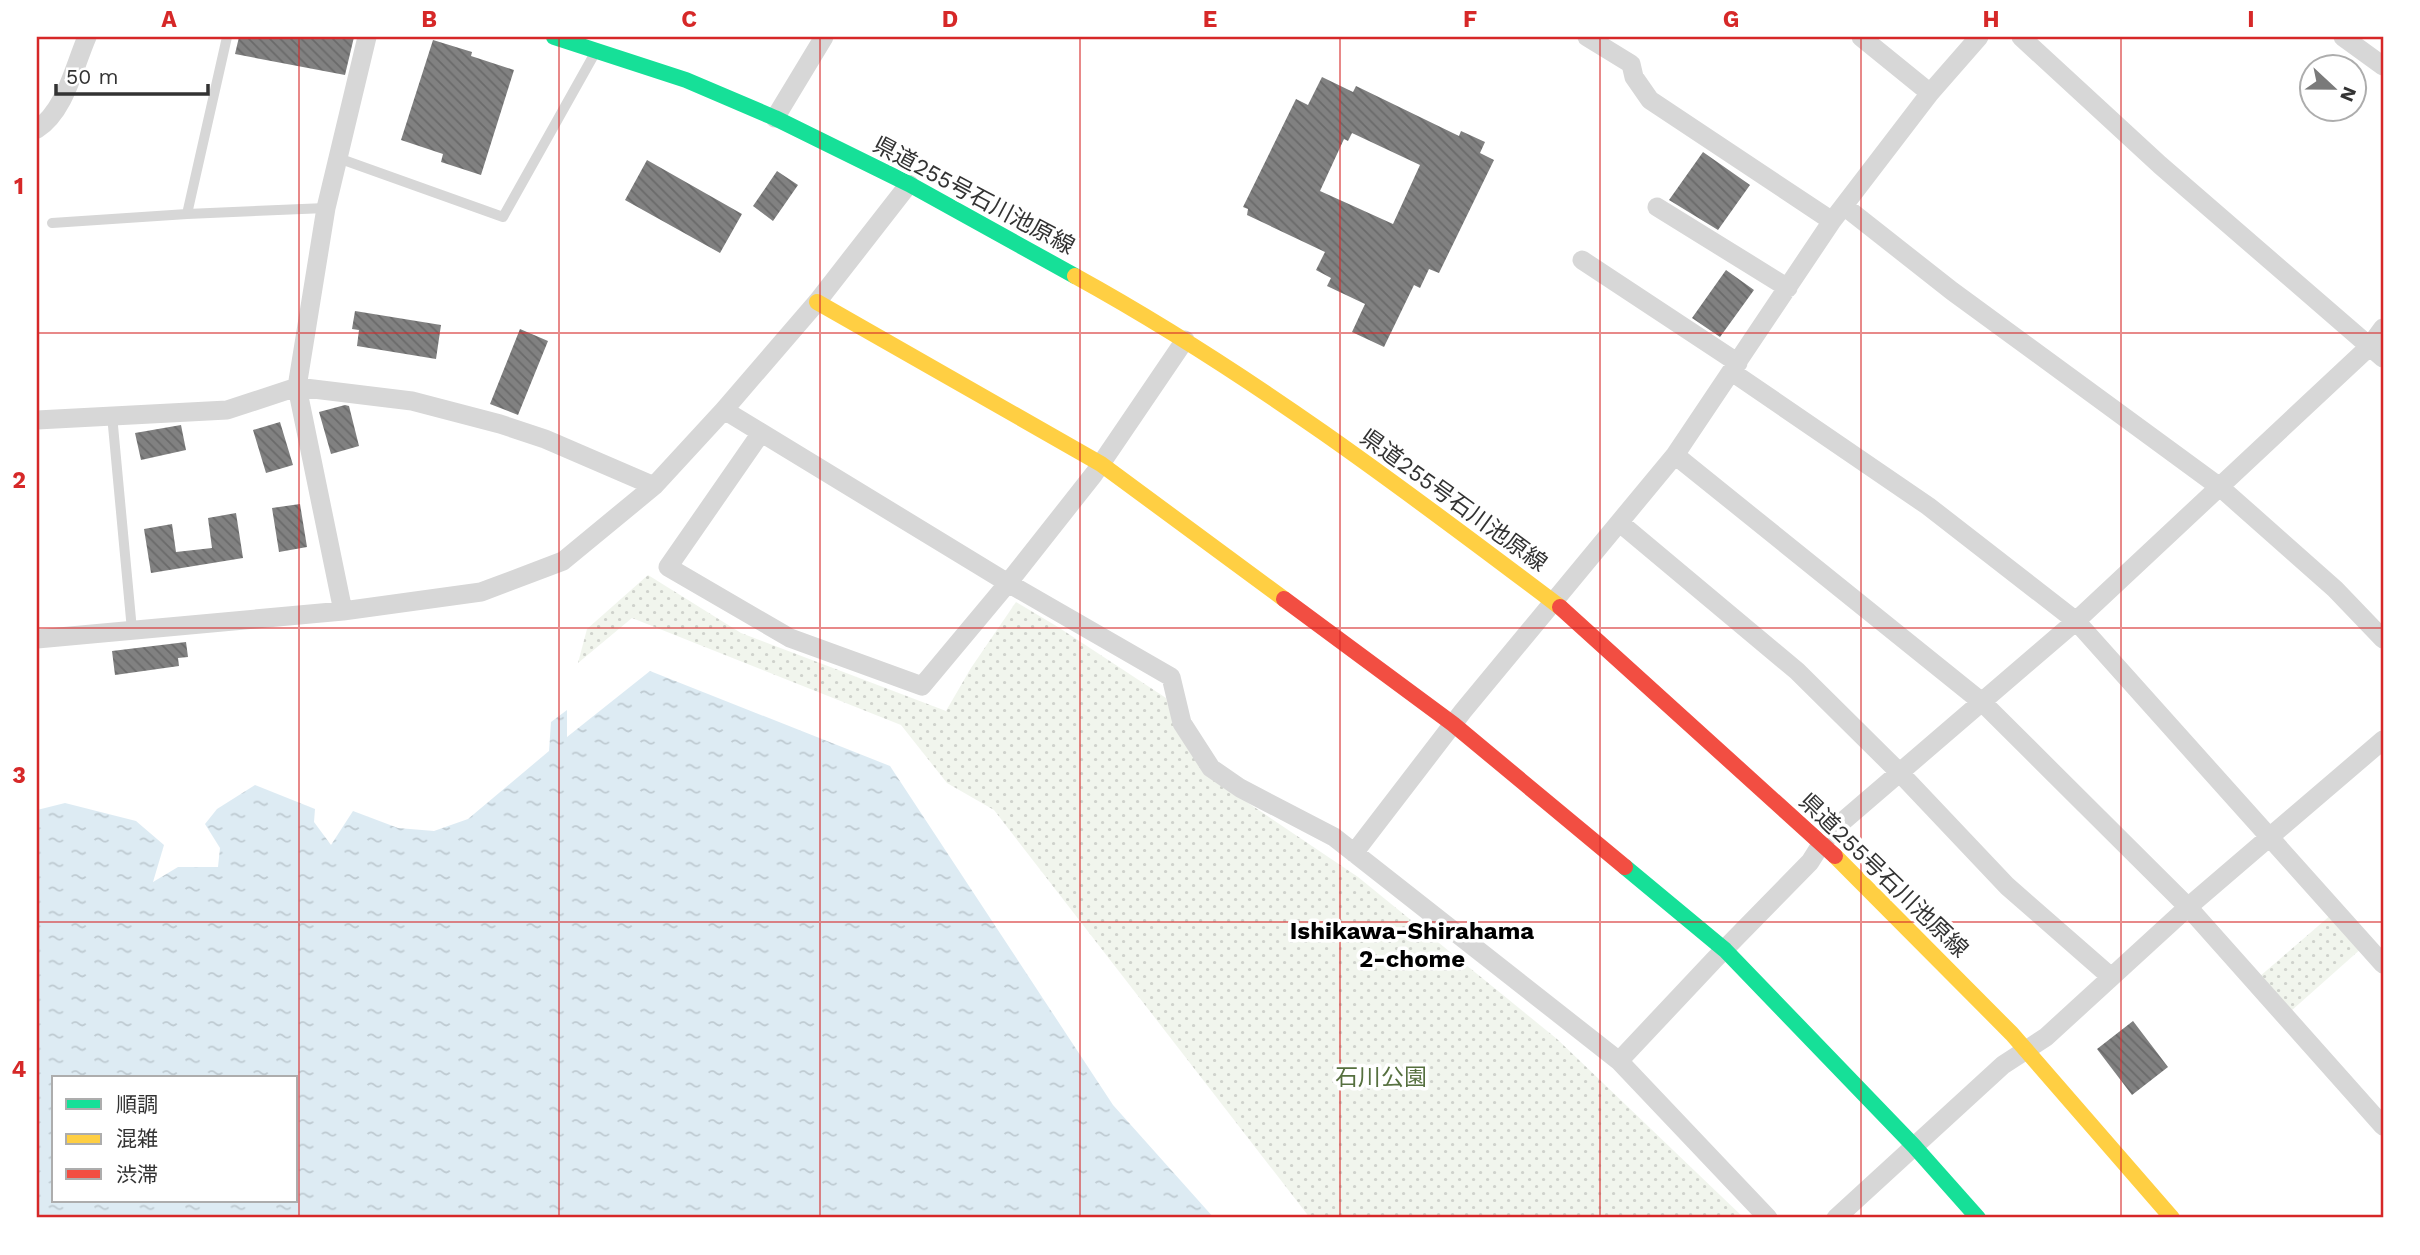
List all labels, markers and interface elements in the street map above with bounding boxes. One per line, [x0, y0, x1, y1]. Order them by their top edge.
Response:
text: A [161, 6, 177, 33]
text: B [421, 6, 437, 33]
text: C [681, 6, 697, 33]
text: D [942, 6, 958, 33]
text: E [1203, 6, 1217, 33]
text: F [1463, 6, 1477, 33]
text: G [1723, 6, 1739, 33]
text: H [1982, 6, 2000, 33]
text: I [2247, 6, 2255, 33]
scale bar [56, 52, 208, 96]
north arrow [2298, 52, 2368, 122]
text: 50 m [66, 64, 118, 89]
text: N [2335, 83, 2362, 105]
street label: 県道255号石川池原線 [868, 131, 1079, 260]
text: 1 [14, 173, 24, 200]
street label: 県道255号石川池原線 [1355, 424, 1552, 577]
text: 2 [12, 467, 26, 494]
text: 3 [12, 762, 26, 789]
street label: 県道255号石川池原線 [1794, 788, 1974, 963]
district label: Ishikawa-Shirahama 2-chome [1290, 917, 1534, 973]
text: 4 [12, 1056, 27, 1083]
park label: 石川公園 [1335, 1064, 1427, 1091]
legend [52, 1076, 298, 1202]
text: 順調 [116, 1092, 158, 1117]
text: 混雑 [116, 1126, 158, 1151]
text: 渋滞 [116, 1162, 158, 1187]

